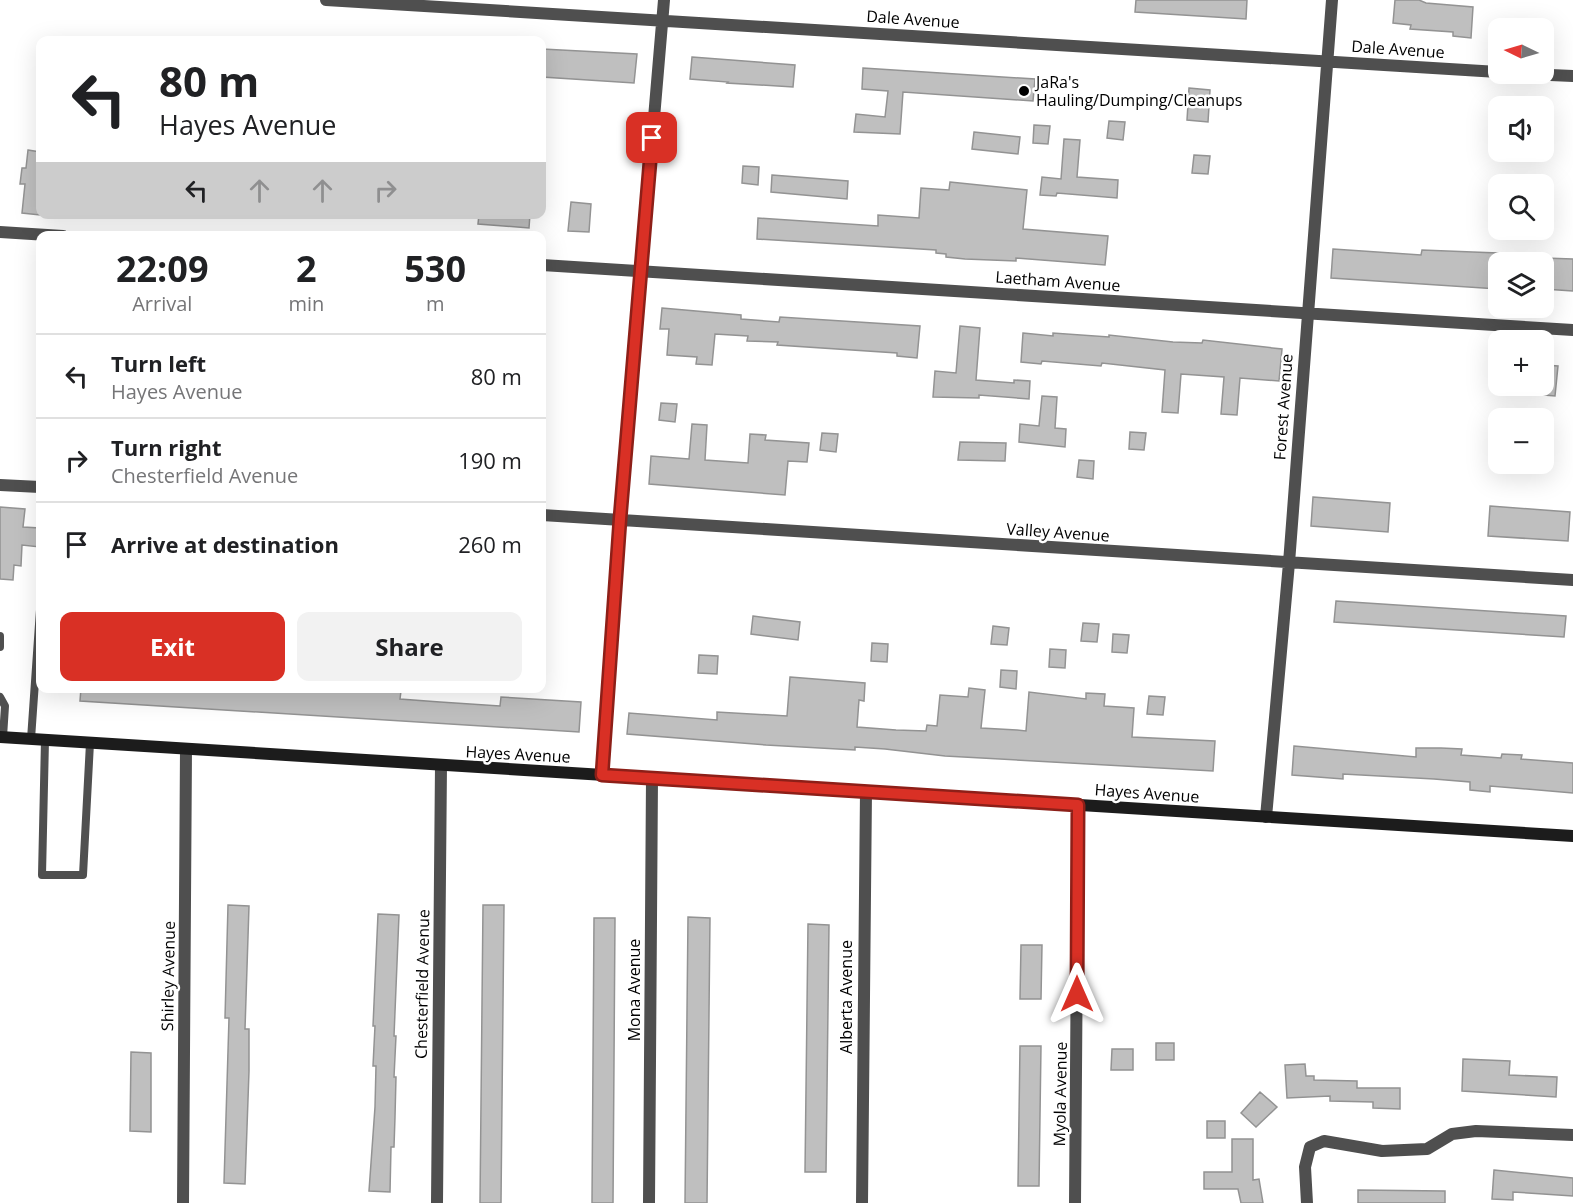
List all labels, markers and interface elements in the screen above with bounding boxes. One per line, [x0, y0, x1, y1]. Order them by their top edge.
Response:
street label: Dale Avenue [866, 5, 960, 33]
north arrow [1488, 18, 1554, 84]
map controls [1488, 18, 1554, 474]
street label: Dale Avenue [1351, 35, 1445, 63]
text: 80 m [159, 52, 259, 109]
icon: left [60, 60, 138, 138]
place label: JaRa's Hauling/Dumping/Cleanups [1034, 71, 1242, 111]
marker: JaRa's Hauling/Dumping/Cleanups [1017, 84, 1031, 98]
button: sound [1488, 96, 1554, 162]
text: Hayes Avenue [159, 106, 336, 143]
pin [626, 112, 677, 163]
icon: arrive [635, 121, 668, 154]
icon: left [180, 174, 213, 207]
icon: ahead [243, 174, 276, 207]
icon: ahead [306, 174, 339, 207]
icon: right [369, 174, 402, 207]
button: search [1488, 174, 1554, 240]
text: 22:09 [116, 244, 209, 293]
text: 2 [296, 244, 317, 293]
text: 530 [404, 244, 466, 293]
button: layers [1488, 252, 1554, 318]
street label: Laetham Avenue [995, 266, 1121, 296]
text: Arrival [132, 290, 192, 317]
text: min [288, 290, 324, 317]
text: m [426, 290, 444, 317]
button: + [1488, 330, 1554, 396]
text: Turn left [111, 348, 206, 378]
street label: Forest Avenue [1268, 353, 1298, 461]
icon: left [60, 360, 93, 393]
text: 80 m [471, 361, 522, 391]
text: Hayes Avenue [111, 378, 242, 405]
button: − [1488, 408, 1554, 474]
text: Turn right [111, 432, 222, 462]
icon: right [60, 444, 93, 477]
text: 190 m [458, 445, 522, 475]
text: Chesterfield Avenue [111, 462, 298, 489]
street label: Valley Avenue [1006, 517, 1110, 547]
icon: arrive [60, 528, 93, 561]
text: Arrive at destination [111, 529, 339, 559]
text: 260 m [458, 529, 522, 559]
button: Exit [60, 612, 285, 681]
button: Share [297, 612, 522, 681]
street label: Hayes Avenue [465, 740, 571, 768]
street label: Hayes Avenue [1094, 778, 1200, 808]
street label: Chesterfield Avenue [410, 909, 434, 1059]
street label: Shirley Avenue [156, 921, 180, 1031]
street label: Mona Avenue [623, 939, 645, 1041]
street label: Alberta Avenue [835, 940, 857, 1054]
position arrow [1045, 962, 1109, 1026]
street label: Myola Avenue [1048, 1041, 1072, 1147]

